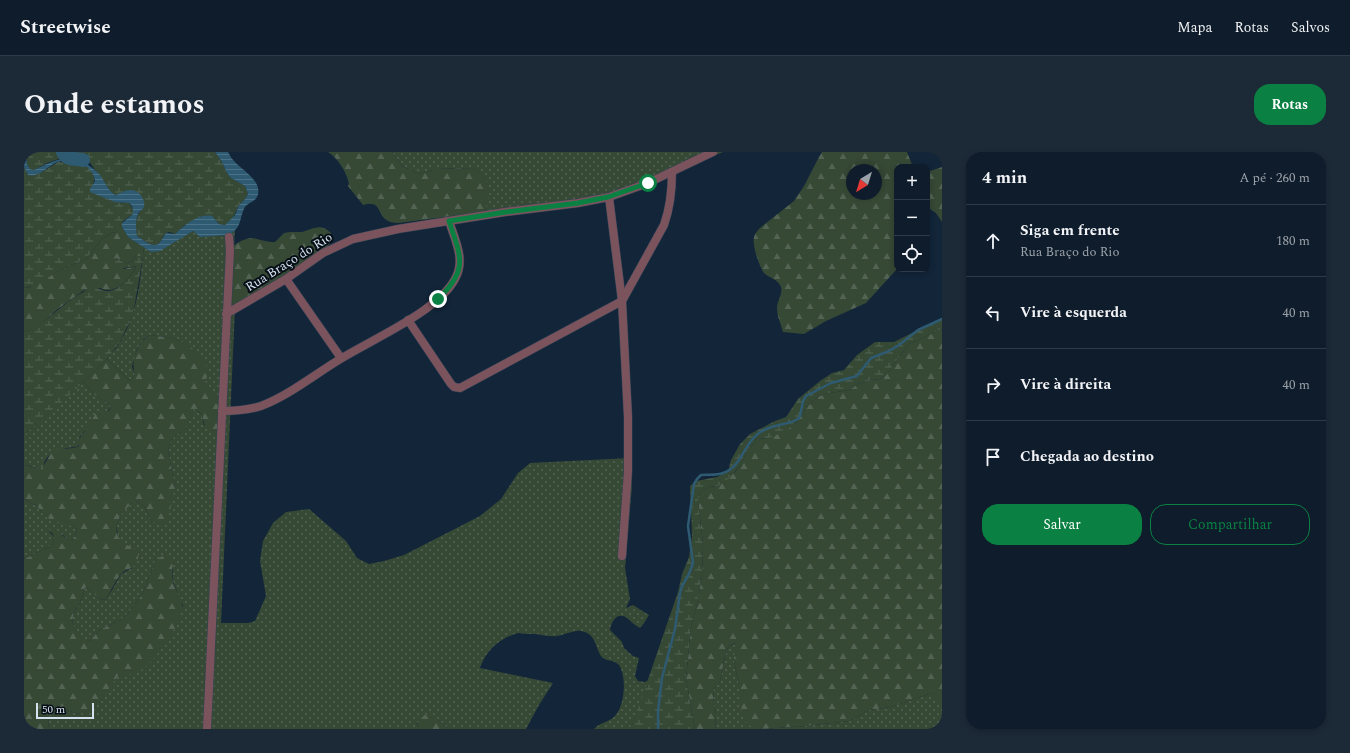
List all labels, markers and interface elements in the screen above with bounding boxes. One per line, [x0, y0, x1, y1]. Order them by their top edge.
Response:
text: Streetwise [20, 13, 111, 42]
text: Mapa [1177, 17, 1212, 38]
text: Rotas [1234, 17, 1269, 38]
text: Salvos [1291, 17, 1330, 38]
text: Onde estamos [24, 83, 205, 126]
button: Rotas [1254, 84, 1326, 125]
north arrow [846, 164, 882, 200]
map controls [894, 164, 930, 272]
button: + [894, 164, 930, 200]
text: 4 min [982, 165, 1027, 191]
text: A pé · 260 m [1240, 168, 1310, 188]
route start [639, 174, 657, 192]
button: − [894, 200, 930, 236]
text: Siga em frente [1020, 219, 1120, 242]
street label: Rua Braço do Rio [242, 227, 336, 297]
icon: ahead [982, 230, 1004, 252]
text: 180 m [1276, 231, 1310, 251]
button: locate [894, 236, 930, 272]
text: Rua Braço do Rio [1020, 242, 1119, 262]
route end [429, 290, 447, 308]
text: Vire à esquerda [1020, 301, 1127, 324]
icon: left [982, 302, 1004, 324]
text: 40 m [1283, 303, 1310, 323]
text: Vire à direita [1020, 373, 1111, 396]
icon: right [982, 374, 1004, 396]
text: 40 m [1283, 375, 1310, 395]
text: Chegada ao destino [1020, 445, 1154, 468]
icon: arrive [982, 446, 1004, 468]
button: Salvar [982, 504, 1142, 545]
button: Compartilhar [1150, 504, 1310, 545]
scale bar [36, 701, 94, 720]
text: 50 m [42, 701, 65, 718]

